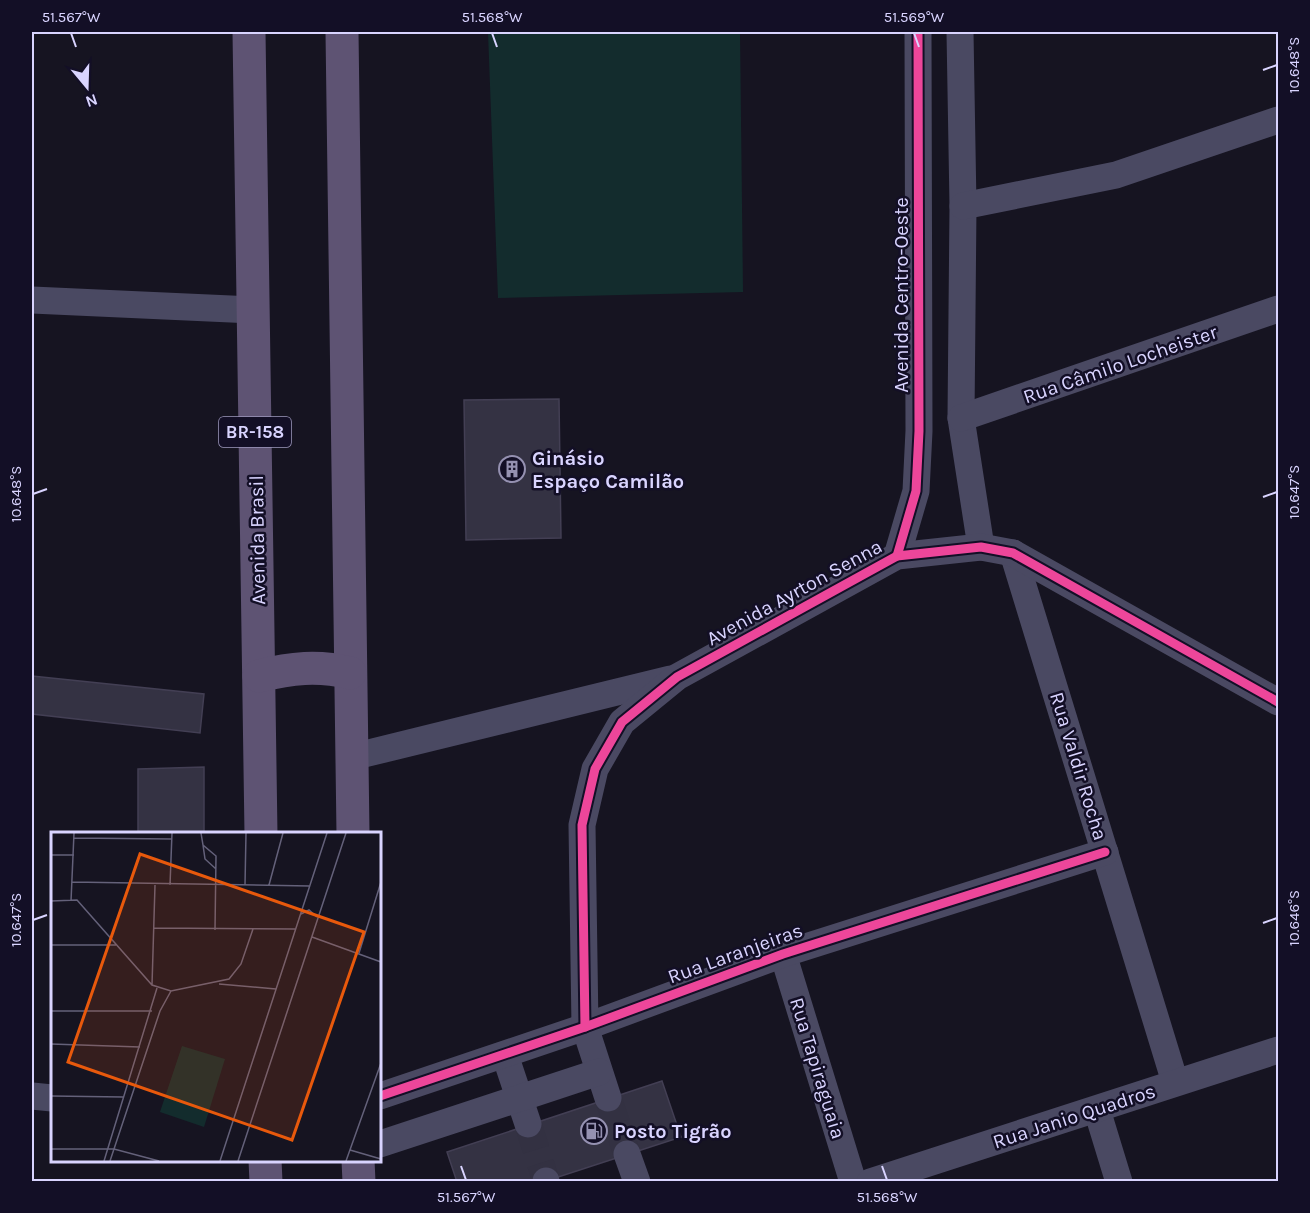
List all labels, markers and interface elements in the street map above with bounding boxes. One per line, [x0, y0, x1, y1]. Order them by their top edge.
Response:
text: 51.567°W [42, 8, 101, 26]
text: 51.568°W [462, 8, 523, 26]
text: 51.569°W [884, 8, 945, 26]
text: 10.648°S [1285, 37, 1303, 93]
north arrow [57, 57, 117, 117]
text: N [83, 90, 100, 112]
street label: Avenida Centro-Oeste [890, 197, 913, 393]
street label: Rua Câmilo Locheister [1020, 320, 1221, 409]
road number: BR-158 [219, 417, 291, 447]
place label: Ginásio Espaço Camilão [532, 447, 684, 493]
building icon: Ginásio Espaço Camilão [497, 454, 527, 484]
text: 10.647°S [1285, 465, 1303, 519]
text: 10.648°S [7, 466, 25, 522]
street label: Avenida Brasil [245, 475, 270, 605]
street label: Avenida Ayrton Senna [702, 535, 886, 650]
street label: Rua Valdir Rocha [1045, 689, 1112, 843]
inset map [51, 832, 381, 1162]
text: 10.646°S [1285, 890, 1303, 946]
text: 10.647°S [7, 893, 25, 947]
street label: Rua Laranjeiras [664, 918, 806, 989]
street label: Rua Tapiraguaia [785, 995, 850, 1142]
street label: Rua Janio Quadros [990, 1079, 1158, 1154]
fuel station icon: Posto Tigrão [579, 1116, 609, 1146]
place label: Posto Tigrão [614, 1120, 731, 1143]
text: 51.567°W [437, 1188, 496, 1206]
text: 51.568°W [857, 1188, 918, 1206]

